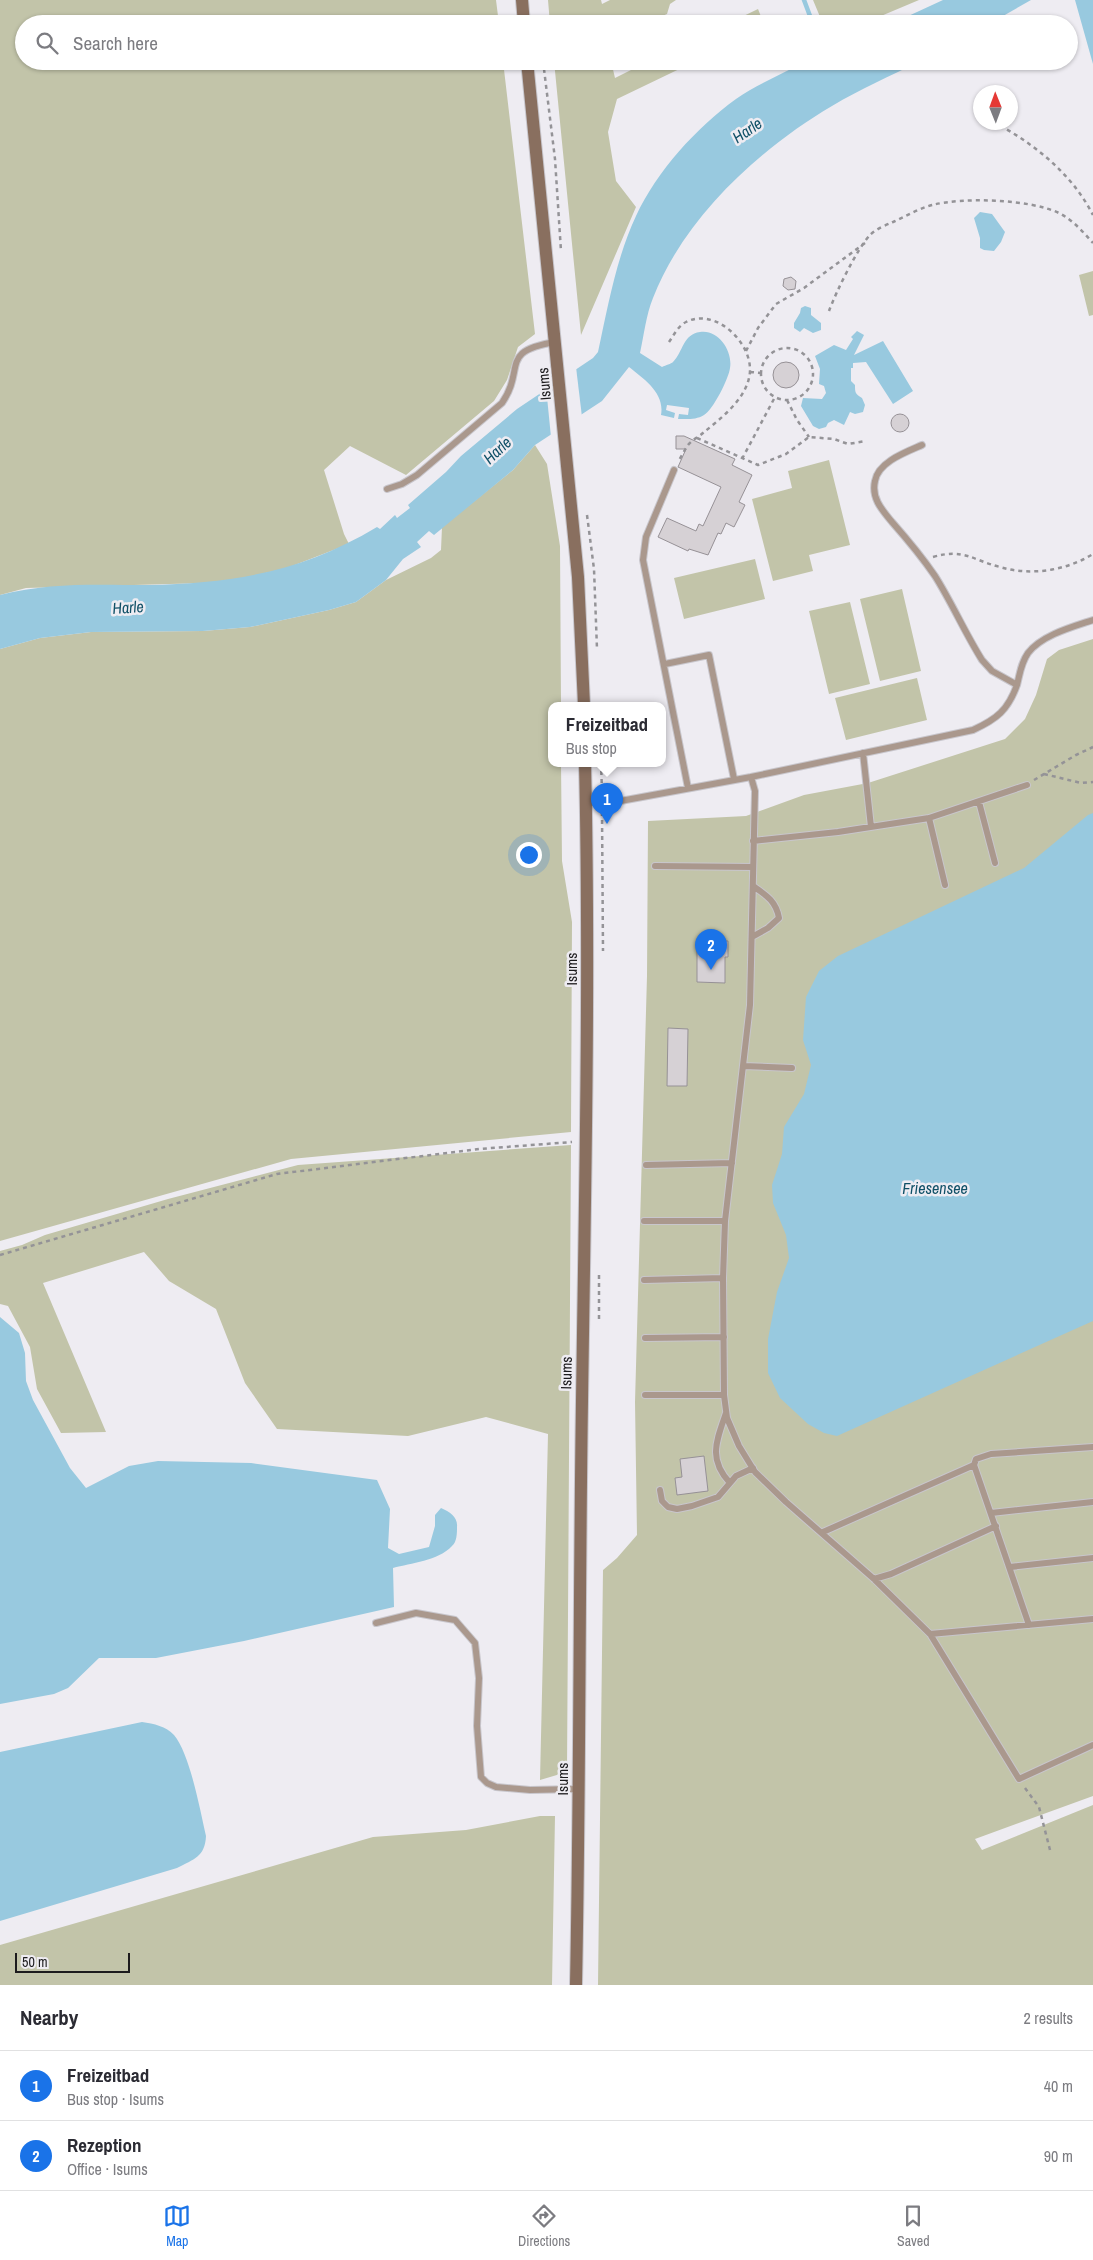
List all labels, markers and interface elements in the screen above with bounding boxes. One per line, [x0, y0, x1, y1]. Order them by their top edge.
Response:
search box [15, 15, 1078, 70]
icon: search [33, 29, 61, 57]
text: Search here [73, 30, 158, 56]
north arrow [973, 85, 1018, 130]
water label: Harle [728, 112, 766, 148]
street label: Isums [532, 367, 556, 401]
water label: Harle [478, 431, 516, 469]
water label: Harle [112, 595, 144, 619]
popup [548, 702, 666, 767]
text: Freizeitbad [566, 711, 648, 737]
text: Bus stop [566, 737, 617, 759]
pin: 1 [591, 783, 623, 824]
your location [516, 842, 542, 868]
pin: 2 [695, 929, 727, 970]
street label: Isums [561, 953, 582, 985]
water label: Friesensee [902, 1177, 968, 1199]
street label: Isums [555, 1356, 577, 1390]
street label: Isums [552, 1763, 573, 1795]
scale bar [15, 1950, 130, 1973]
text: 50 m [22, 1953, 48, 1971]
text: Nearby [20, 2003, 78, 2032]
text: 2 results [1023, 2007, 1073, 2029]
text: Freizeitbad [67, 2062, 149, 2088]
text: 1 [32, 2075, 40, 2097]
text: 40 m [1044, 2075, 1073, 2097]
text: Bus stop · Isums [67, 2088, 164, 2110]
text: Rezeption [67, 2132, 141, 2158]
text: 2 [32, 2145, 40, 2167]
text: 90 m [1044, 2145, 1073, 2167]
text: Office · Isums [67, 2158, 148, 2180]
tab: Map [163, 2202, 191, 2250]
tab: Directions [518, 2202, 570, 2250]
tab: Saved [897, 2202, 930, 2250]

